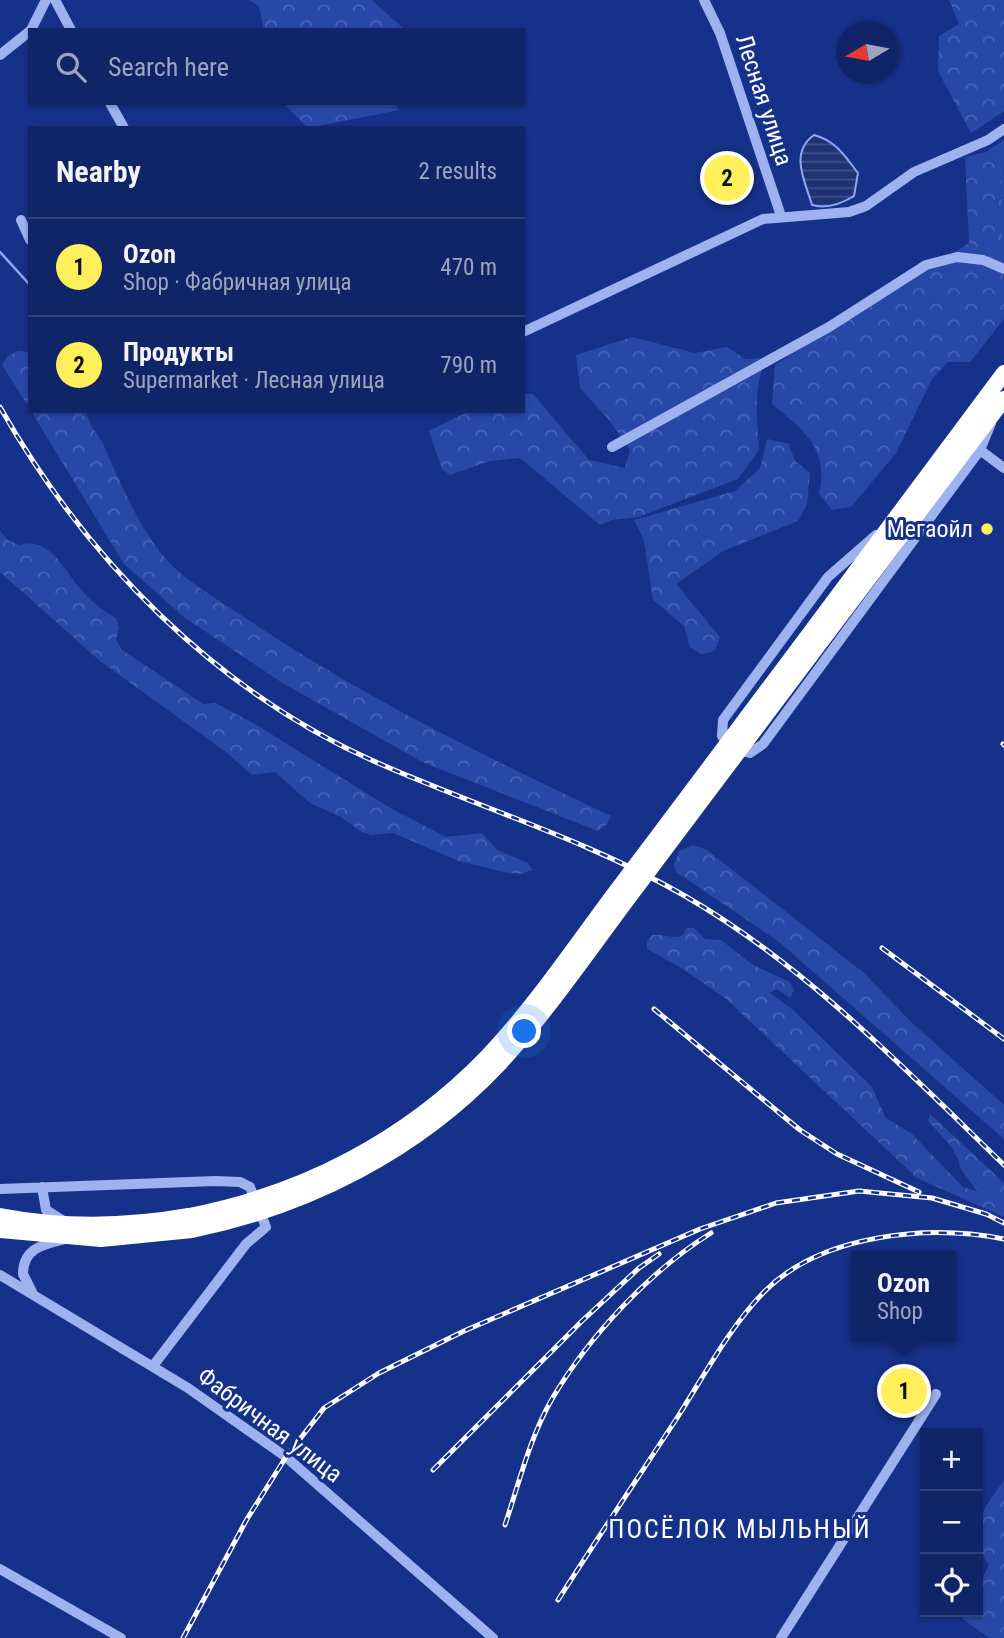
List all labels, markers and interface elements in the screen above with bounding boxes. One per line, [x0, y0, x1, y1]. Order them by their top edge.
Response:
north arrow [836, 21, 899, 84]
search box [28, 28, 525, 105]
street label: Лесная улица [730, 31, 798, 169]
icon: search [52, 48, 90, 86]
text: Search here [108, 52, 229, 82]
pin: 2 [704, 152, 750, 204]
text: Nearby [56, 154, 141, 189]
text: 2 results [419, 158, 497, 185]
text: Ozon [123, 239, 176, 269]
text: 1 [73, 254, 85, 281]
text: 470 m [440, 254, 497, 281]
text: Shop · Фабричная улица [123, 269, 351, 296]
text: Продукты [123, 337, 234, 367]
text: 2 [73, 352, 85, 379]
text: 790 m [440, 352, 497, 379]
text: Supermarket · Лесная улица [123, 367, 385, 394]
place label: Мегаойл [887, 515, 973, 543]
marker: Мегаойл [979, 521, 995, 537]
your location [507, 1014, 541, 1048]
popup [851, 1251, 956, 1342]
text: Ozon [877, 1268, 930, 1298]
text: Shop [877, 1298, 923, 1325]
street label: Фабричная улица [192, 1362, 348, 1488]
pin: 1 [881, 1365, 927, 1417]
map controls [920, 1428, 983, 1617]
button: + [920, 1428, 983, 1491]
button: − [920, 1491, 983, 1554]
district label: ПОСЁЛОК МЫЛЬНЫЙ [608, 1514, 872, 1544]
button: locate [920, 1554, 983, 1617]

